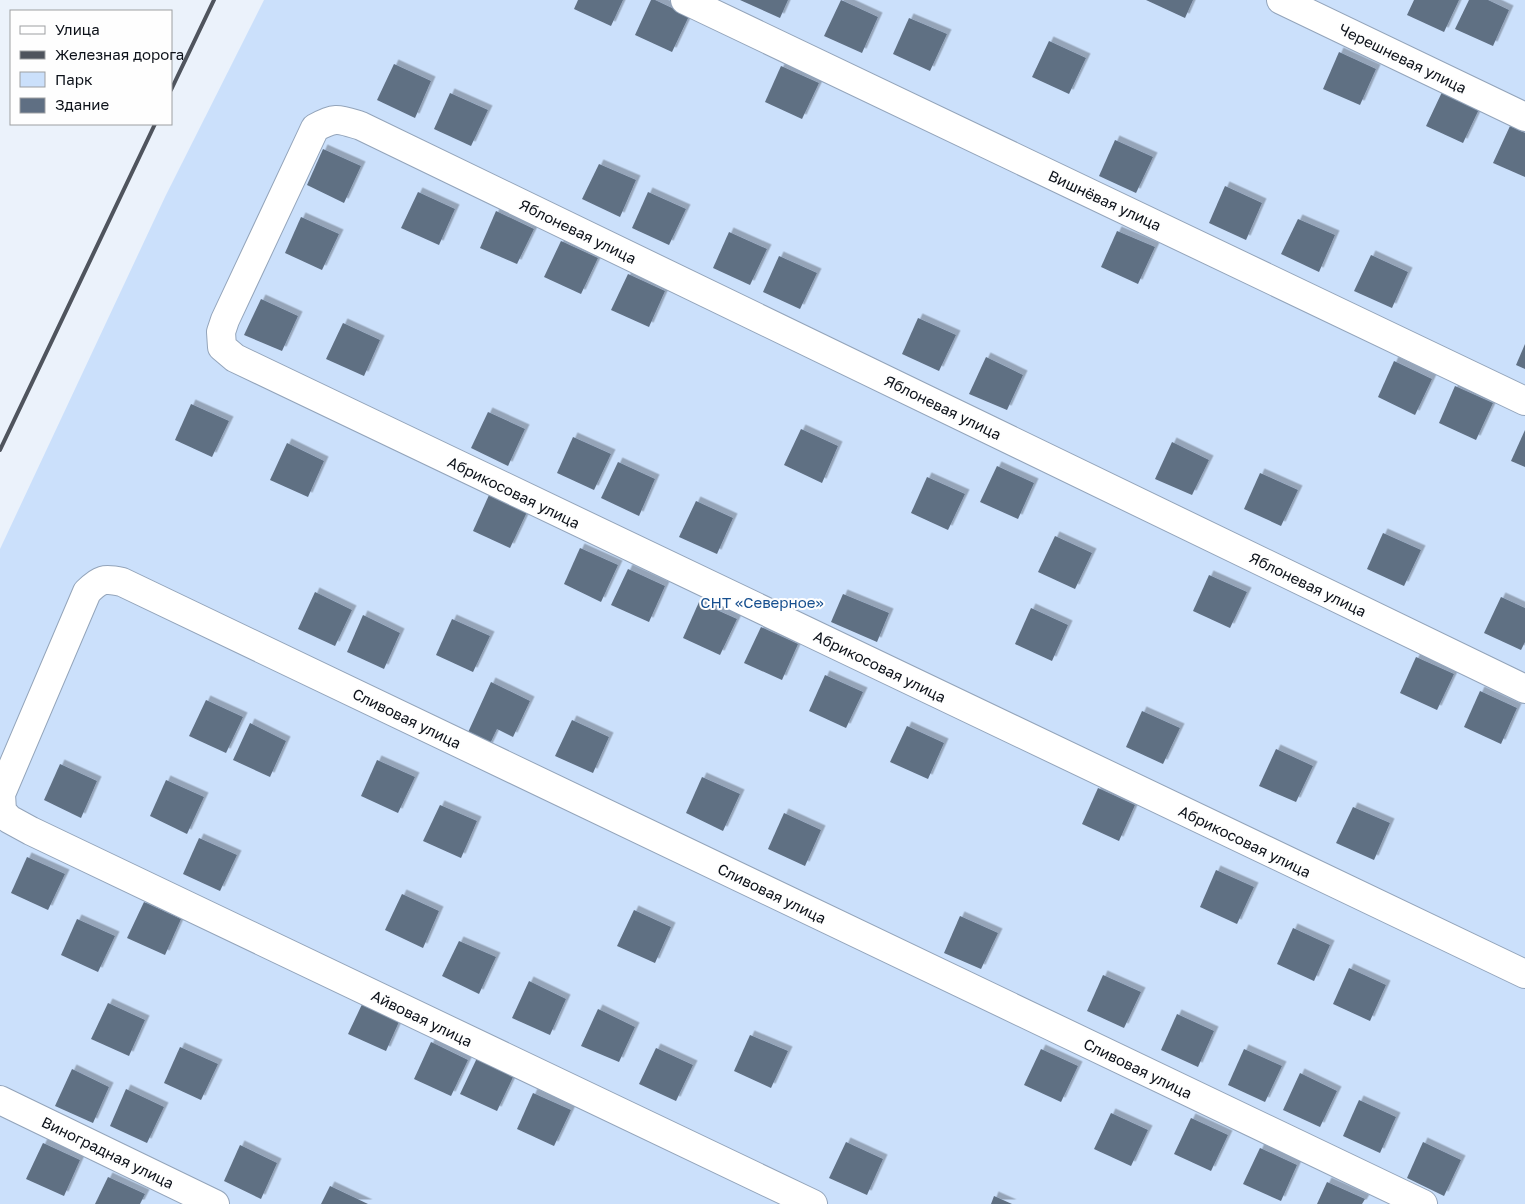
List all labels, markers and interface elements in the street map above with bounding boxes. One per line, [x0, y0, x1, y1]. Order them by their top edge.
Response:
legend [10, 10, 172, 125]
street label: Черешневая улица [1336, 19, 1470, 97]
text: Улица [55, 20, 100, 38]
text: Железная дорога [55, 45, 184, 63]
text: Парк [55, 70, 93, 88]
text: Здание [55, 95, 109, 113]
street label: Вишнёвая улица [1046, 166, 1164, 234]
street label: Яблоневая улица [517, 195, 639, 267]
street label: Яблоневая улица [882, 371, 1004, 443]
street label: Абрикосовая улица [445, 452, 583, 532]
street label: Яблоневая улица [1247, 548, 1369, 620]
park label: СНТ «Северное» [700, 593, 824, 611]
street label: Абрикосовая улица [811, 626, 949, 706]
street label: Сливовая улица [350, 684, 464, 752]
street label: Абрикосовая улица [1176, 801, 1314, 881]
street label: Сливовая улица [715, 859, 829, 927]
street label: Айвовая улица [369, 986, 475, 1050]
street label: Сливовая улица [1081, 1034, 1195, 1102]
street label: Виноградная улица [39, 1112, 177, 1192]

